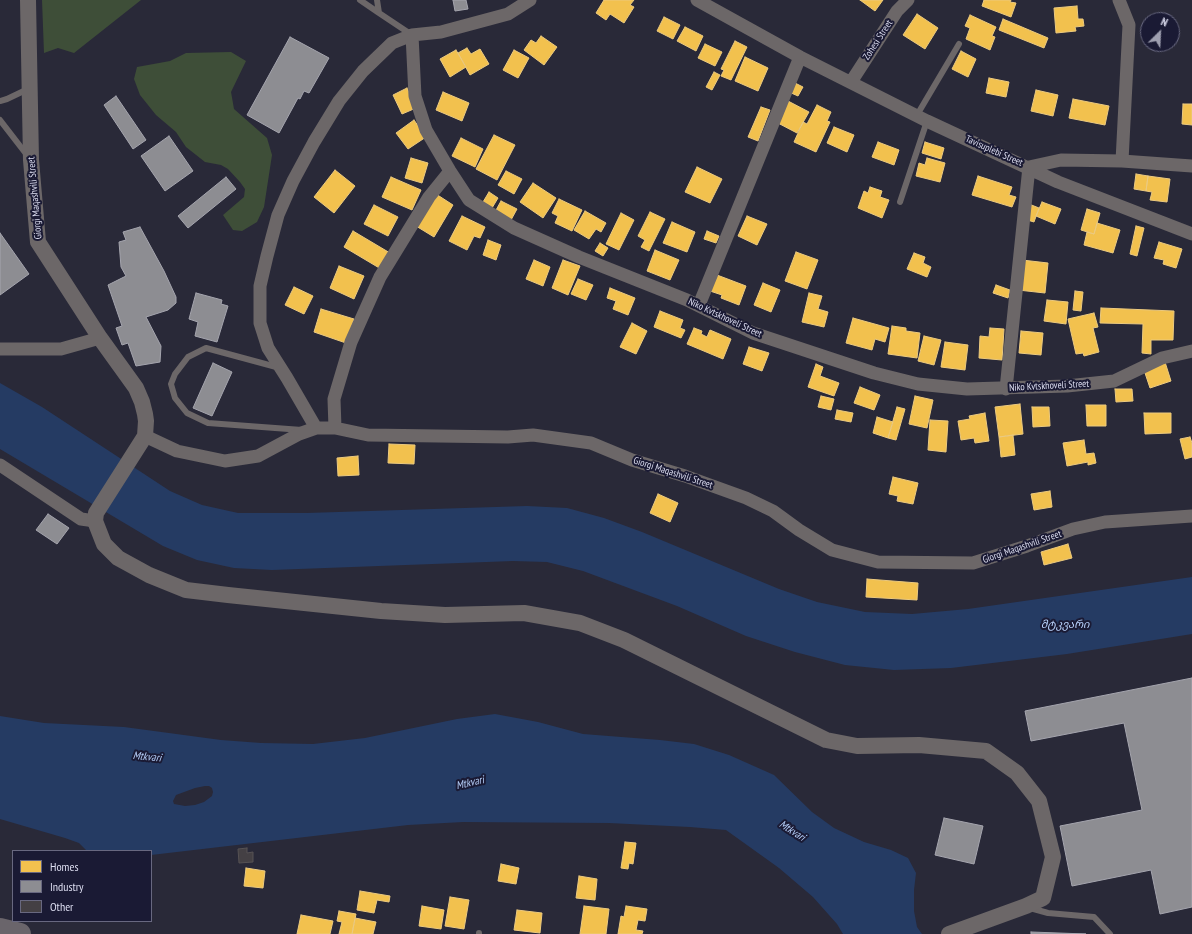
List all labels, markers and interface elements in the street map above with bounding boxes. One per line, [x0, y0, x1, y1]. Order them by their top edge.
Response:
north arrow [1140, 12, 1180, 52]
text: N [1159, 14, 1170, 30]
street label: Zohesi Street [861, 18, 895, 62]
street label: Tavisuplebi Street [963, 133, 1025, 169]
street label: Giorgi Maqashvili Street [25, 156, 45, 240]
street label: Niko Kvtskhoveli Street [686, 296, 764, 340]
street label: Niko Kvtskhoveli Street [1009, 378, 1089, 394]
street label: Giorgi Maqashvili Street [632, 455, 714, 491]
street label: Giorgi Maqashvili Street [981, 528, 1063, 566]
water label: მტკვარი [1041, 618, 1089, 632]
water label: Mtkvari [132, 749, 162, 765]
water label: Mtkvari [455, 773, 485, 793]
water label: Mtkvari [777, 818, 807, 844]
legend [12, 850, 152, 922]
text: Homes [50, 859, 78, 874]
text: Industry [50, 879, 84, 894]
text: Other [50, 899, 73, 914]

